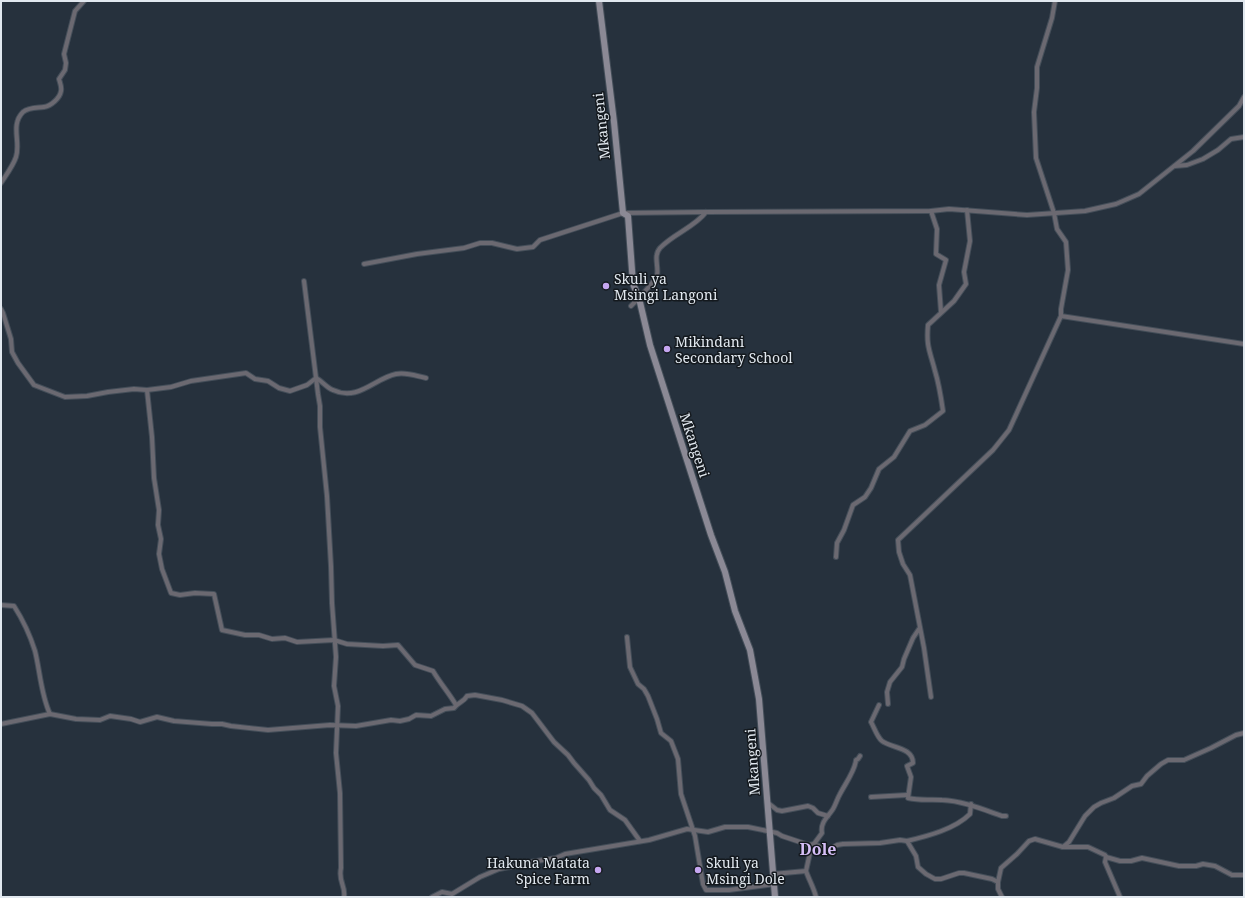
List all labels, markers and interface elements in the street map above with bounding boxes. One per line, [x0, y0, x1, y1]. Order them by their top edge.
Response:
street label: Mkangeni [588, 91, 614, 160]
place label: Skuli ya Msingi Langoni [614, 269, 718, 304]
marker: Skuli ya Msingi Langoni [601, 281, 611, 291]
place label: Mikindani Secondary School [675, 332, 793, 367]
marker: Mikindani Secondary School [662, 344, 672, 354]
street label: Mkangeni [676, 410, 715, 480]
street label: Mkangeni [740, 728, 764, 796]
district label: Dole [800, 838, 836, 860]
place label: Hakuna Matata Spice Farm [487, 853, 590, 888]
place label: Skuli ya Msingi Dole [706, 853, 785, 888]
marker: Hakuna Matata Spice Farm [593, 865, 603, 875]
marker: Skuli ya Msingi Dole [693, 865, 703, 875]

